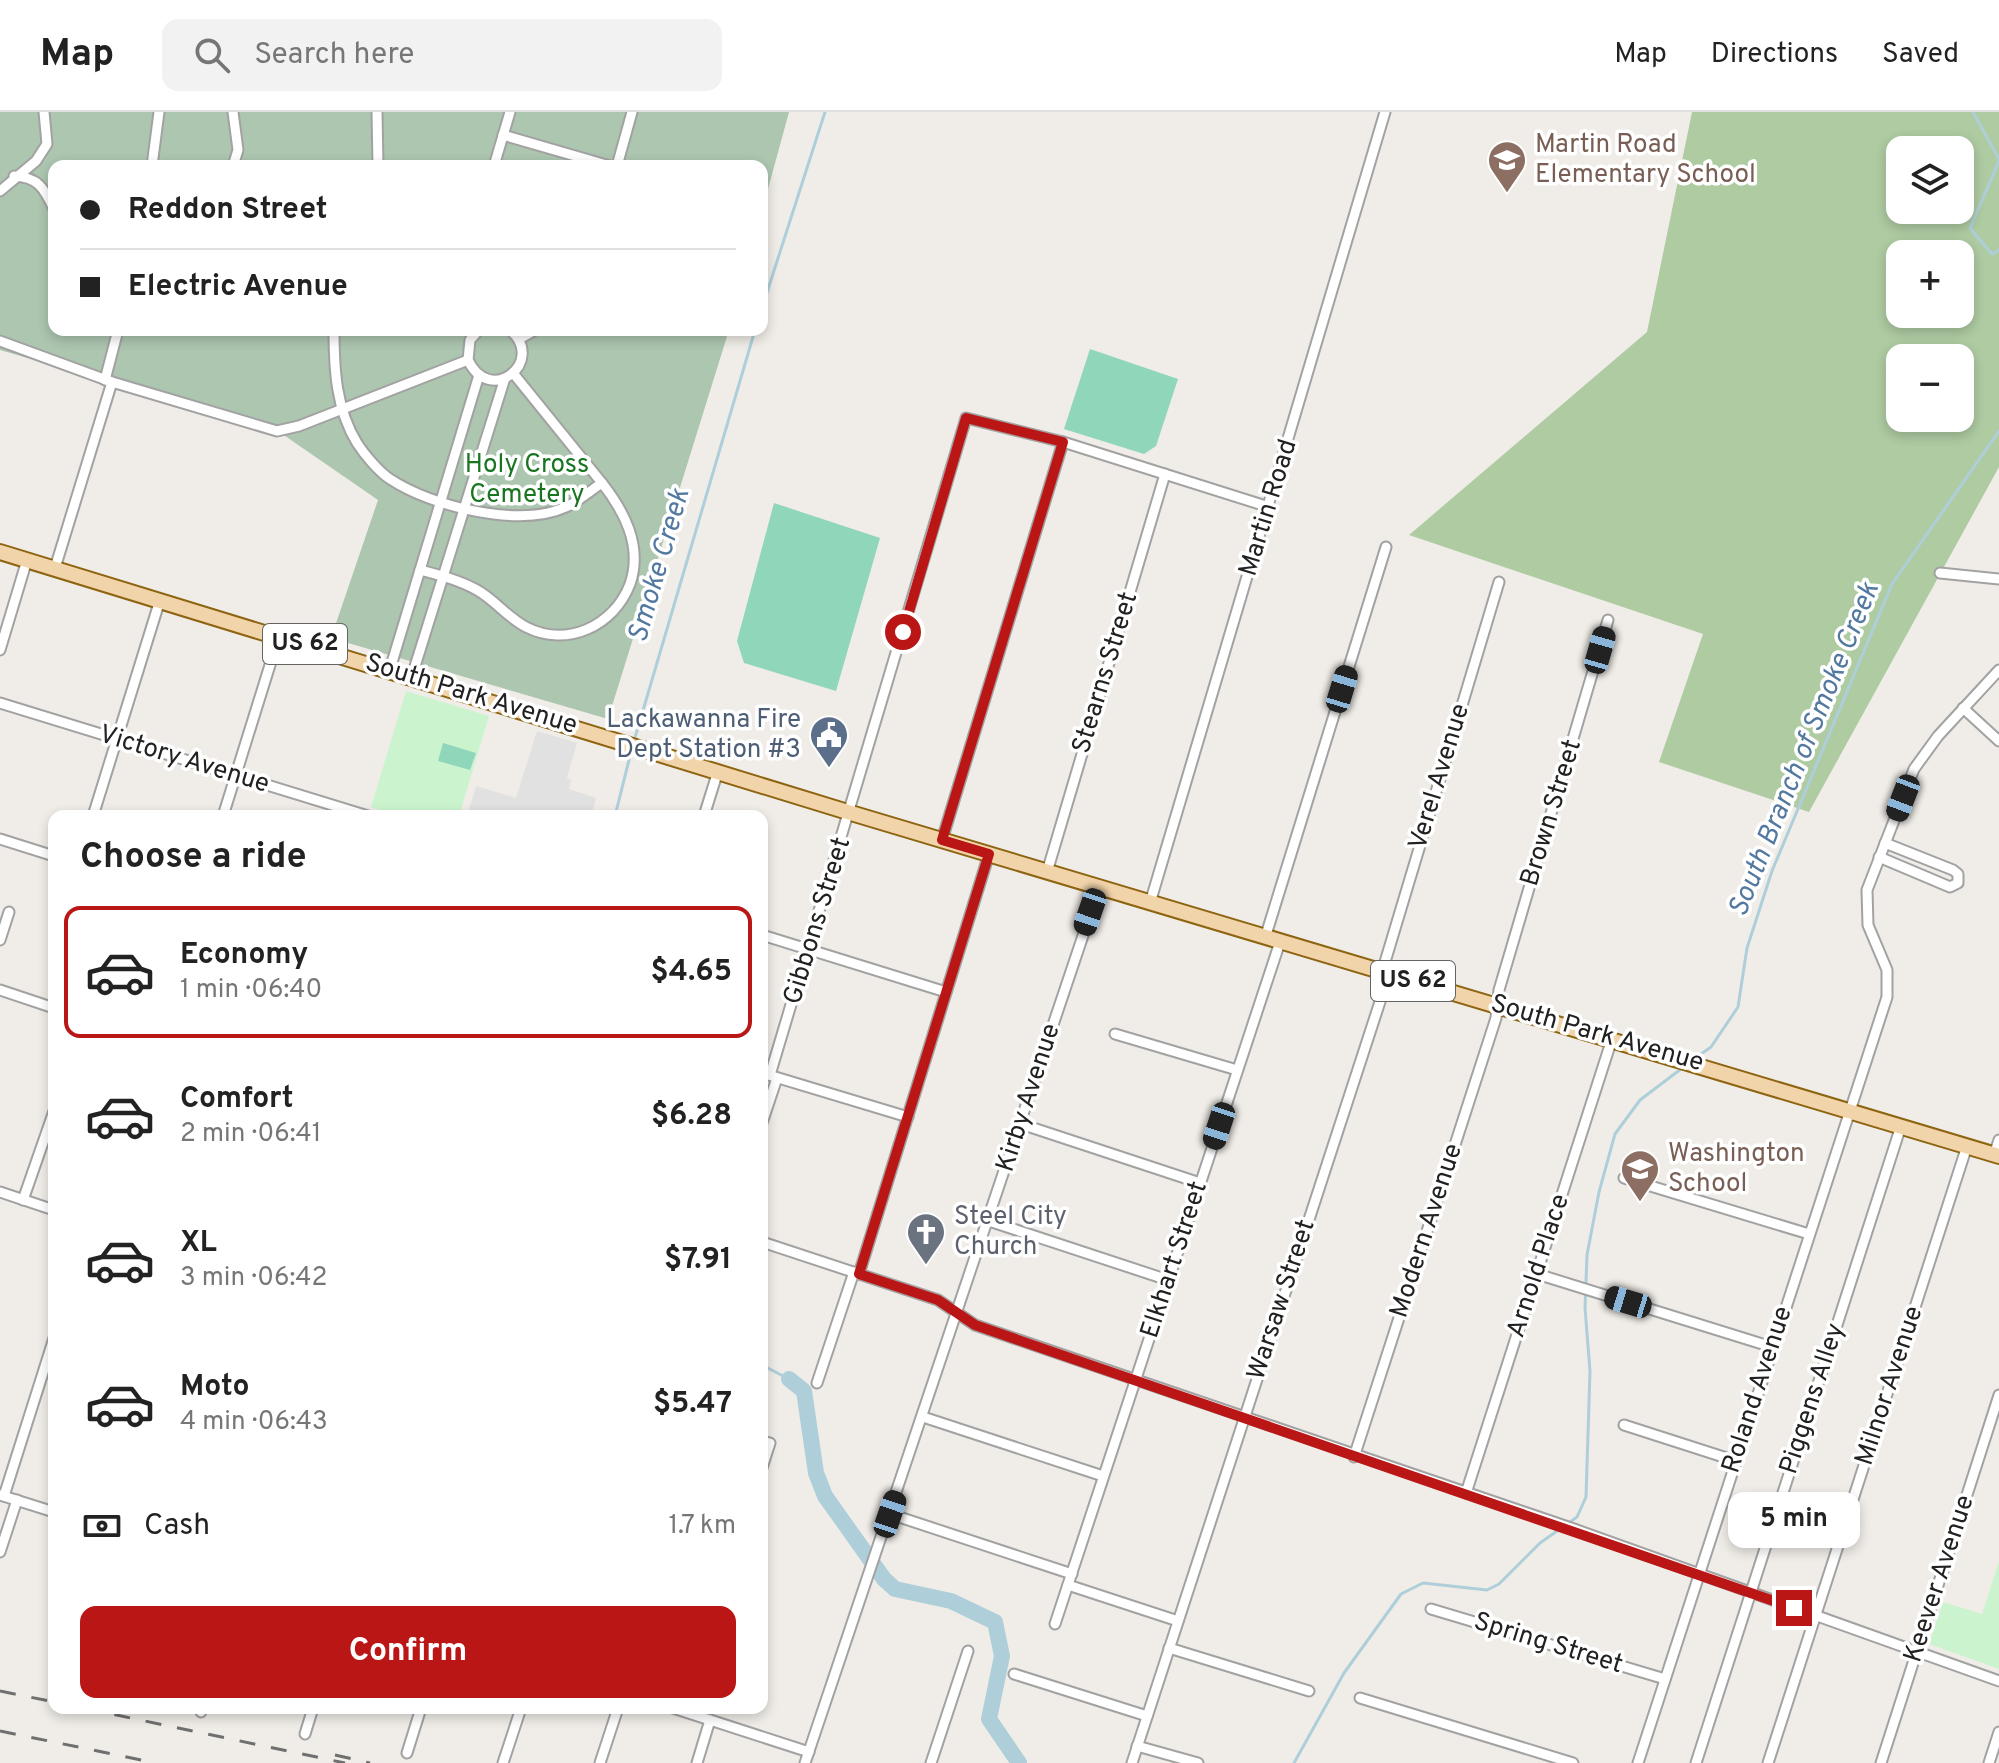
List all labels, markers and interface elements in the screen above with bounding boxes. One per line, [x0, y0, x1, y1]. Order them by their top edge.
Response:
search box [162, 19, 722, 91]
text: Map [40, 31, 114, 80]
icon: search [190, 33, 234, 77]
text: Search here [254, 37, 414, 74]
text: Map [1614, 37, 1667, 73]
text: Directions [1711, 37, 1838, 73]
text: Saved [1882, 37, 1959, 73]
place label: Martin Road Elementary School [1535, 129, 1756, 192]
map controls [1886, 136, 1974, 432]
button: layers [1886, 136, 1974, 224]
school or university icon: Martin Road Elementary School [1486, 139, 1528, 194]
text: Reddon Street [128, 192, 328, 229]
button: + [1886, 240, 1974, 328]
text: Electric Avenue [128, 269, 348, 306]
button: − [1886, 344, 1974, 432]
street label: Martin Road [1233, 436, 1305, 580]
park label: Holy Cross Cemetery [465, 449, 589, 512]
water label: Smoke Creek [621, 484, 699, 647]
water label: South Branch of Smoke Creek [1721, 577, 1889, 922]
street label: Stearns Street [1066, 588, 1146, 758]
route start [885, 614, 921, 650]
road number: US 62 [263, 624, 347, 664]
car [1582, 624, 1618, 676]
street label: South Park Avenue [361, 647, 581, 743]
car [1324, 663, 1360, 715]
street label: Verel Avenue [1402, 700, 1478, 854]
place label: Lackawanna Fire Dept Station #3 [606, 704, 801, 767]
public building icon: Lackawanna Fire Dept Station #3 [808, 714, 850, 769]
street label: Victory Avenue [95, 718, 273, 802]
street label: Brown Street [1514, 736, 1590, 890]
car [1883, 771, 1923, 825]
street label: Gibbons Street [777, 833, 859, 1009]
text: Choose a ride [80, 835, 306, 881]
car [1071, 885, 1109, 939]
icon: car [84, 936, 156, 1008]
text: Economy [180, 937, 308, 974]
text: $4.65 [651, 954, 732, 991]
road number: US 62 [1371, 961, 1455, 1001]
text: 1 min · 06:40 [180, 974, 322, 1007]
street label: South Park Avenue [1487, 988, 1707, 1080]
street label: Kirby Avenue [990, 1020, 1068, 1176]
icon: car [84, 1080, 156, 1152]
text: Comfort [180, 1081, 293, 1118]
text: $6.28 [651, 1098, 732, 1135]
car [1200, 1099, 1238, 1153]
text: 2 min · 06:41 [180, 1118, 321, 1151]
place label: Washington School [1668, 1138, 1805, 1201]
street label: Modern Avenue [1383, 1140, 1471, 1322]
school or university icon: Washington School [1619, 1148, 1661, 1203]
street label: Elkhart Street [1134, 1177, 1216, 1343]
street label: Arnold Place [1500, 1190, 1578, 1342]
place label: Steel City Church [954, 1201, 1067, 1264]
church icon: Steel City Church [905, 1211, 947, 1266]
street label: Warsaw Street [1241, 1216, 1323, 1384]
icon: car [84, 1224, 156, 1296]
text: XL [180, 1225, 217, 1262]
text: $7.91 [664, 1242, 732, 1279]
text: 3 min · 06:42 [180, 1262, 327, 1295]
car [1602, 1284, 1654, 1320]
street label: Roland Avenue [1715, 1302, 1801, 1478]
street label: Milnor Avenue [1849, 1302, 1931, 1470]
street label: Piggens Alley [1773, 1319, 1853, 1479]
icon: car [84, 1368, 156, 1440]
text: Moto [180, 1369, 250, 1406]
text: $5.47 [653, 1386, 732, 1423]
text: 4 min · 06:43 [180, 1406, 328, 1439]
car [871, 1487, 909, 1541]
street label: Keever Avenue [1897, 1491, 1983, 1667]
callout: 5 min [1728, 1492, 1860, 1548]
text: 5 min [1760, 1503, 1828, 1536]
icon: cash [80, 1504, 124, 1548]
text: Cash [144, 1508, 210, 1545]
text: 1.7 km [669, 1510, 736, 1543]
route end [1776, 1590, 1812, 1626]
button: Confirm [80, 1606, 736, 1698]
street label: Spring Street [1470, 1606, 1626, 1682]

